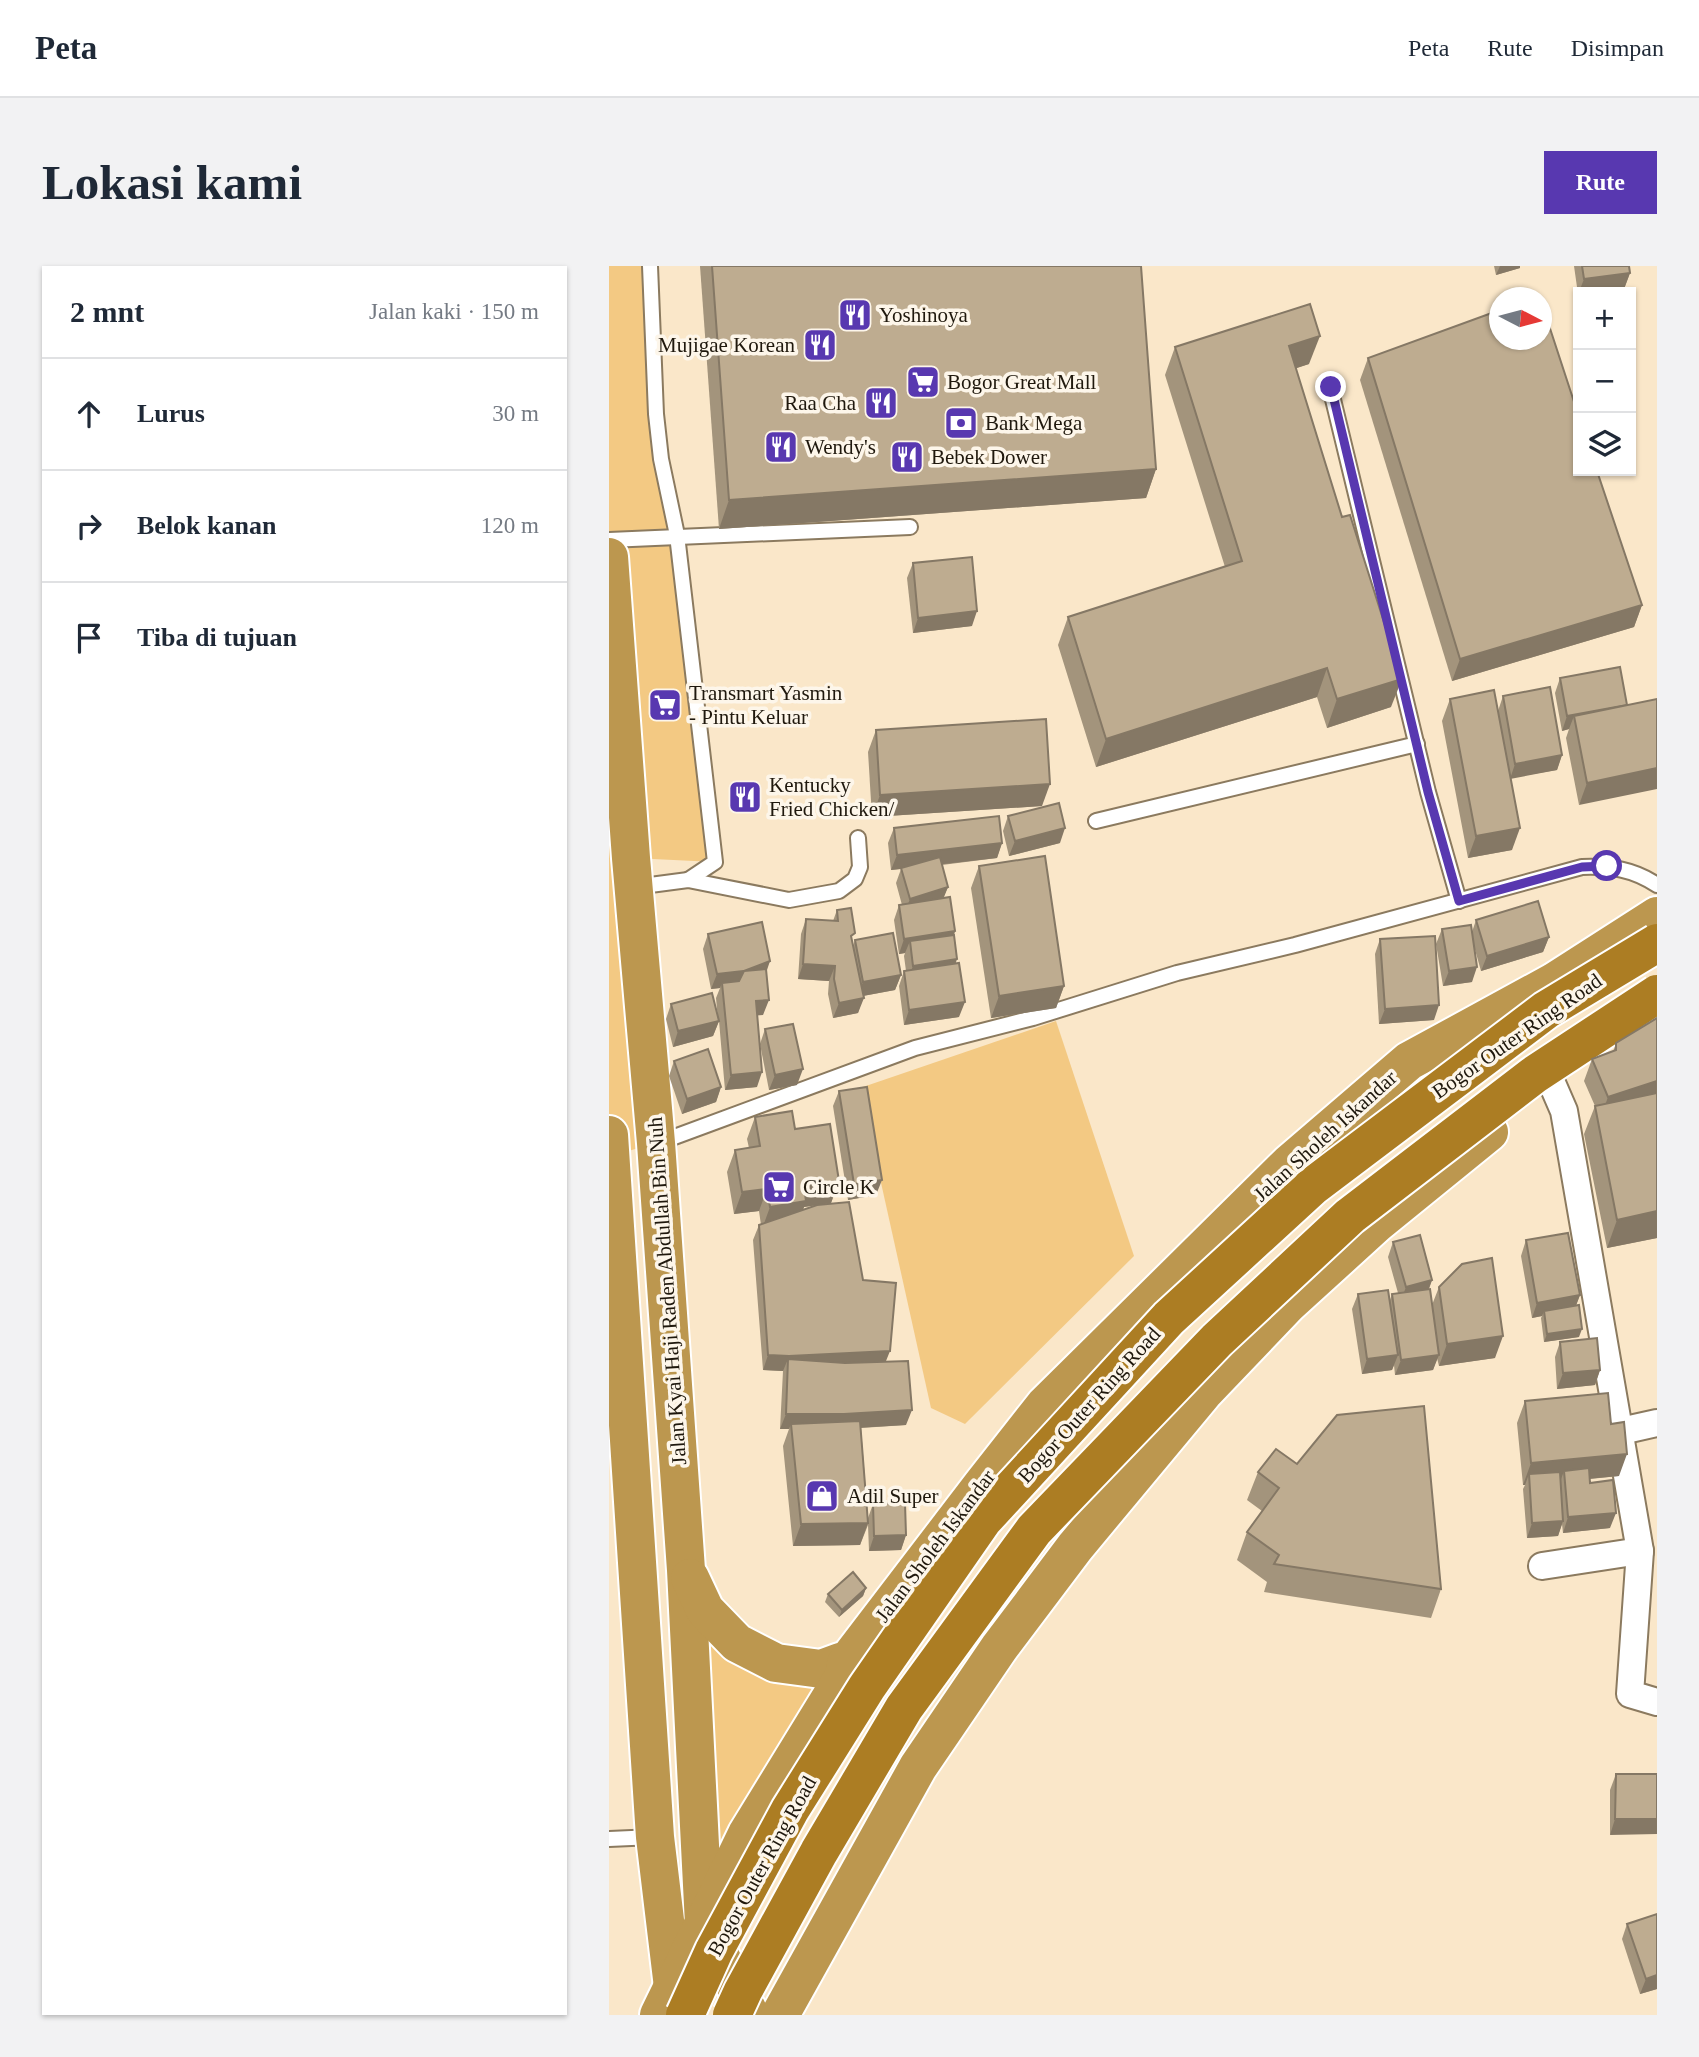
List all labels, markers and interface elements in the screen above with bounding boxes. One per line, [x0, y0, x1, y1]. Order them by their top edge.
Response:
text: Peta [35, 30, 97, 66]
text: Peta [1408, 35, 1449, 61]
text: Rute [1487, 35, 1533, 61]
text: Disimpan [1571, 35, 1664, 61]
button: Rute [1544, 151, 1657, 214]
text: Lokasi kami [42, 155, 302, 210]
north arrow [1489, 287, 1552, 350]
map controls [1573, 287, 1636, 476]
button: + [1573, 287, 1636, 350]
text: 2 mnt [70, 295, 144, 328]
restaurant icon: Yoshinoya [836, 296, 874, 334]
text: Jalan kaki · 150 m [369, 299, 539, 324]
place label: Yoshinoya [879, 303, 969, 327]
restaurant icon: Mujigae Korean [801, 326, 839, 364]
place label: Mujigae Korean [658, 333, 795, 357]
button: − [1573, 350, 1636, 413]
supermarket icon: Bogor Great Mall [904, 363, 942, 401]
place label: Bogor Great Mall [947, 370, 1096, 394]
route end [1315, 371, 1346, 402]
restaurant icon: Raa Cha [862, 384, 900, 422]
place label: Raa Cha [784, 391, 857, 415]
icon: ahead [70, 395, 108, 433]
text: Lurus [137, 399, 205, 428]
text: 30 m [492, 401, 539, 426]
bank icon: Bank Mega [942, 404, 980, 442]
place label: Bank Mega [985, 411, 1083, 435]
button: layers [1573, 413, 1636, 476]
restaurant icon: Wendy's [762, 428, 800, 466]
place label: Wendy's [805, 435, 876, 459]
restaurant icon: Bebek Dower [888, 438, 926, 476]
place label: Bebek Dower [931, 445, 1047, 469]
icon: right [70, 507, 108, 545]
text: Belok kanan [137, 511, 276, 540]
text: 120 m [481, 513, 539, 538]
icon: arrive [70, 619, 108, 657]
text: Tiba di tujuan [137, 623, 297, 652]
place label: Transmart Yasmin - Pintu Keluar [689, 681, 843, 729]
supermarket icon: Transmart Yasmin - Pintu Keluar [646, 686, 684, 724]
place label: Kentucky Fried Chicken/ [769, 773, 895, 821]
restaurant icon: Kentucky Fried Chicken/ [726, 778, 764, 816]
route start [1591, 850, 1622, 881]
street label: Bogor Outer Ring Road [1428, 968, 1607, 1104]
street label: Jalan Sholeh Iskandar [1248, 1065, 1402, 1207]
street label: Jalan Kyai Haji Raden Abdullah Bin Nuh [643, 1116, 691, 1466]
supermarket icon: Circle K [760, 1168, 798, 1206]
place label: Circle K [803, 1175, 875, 1199]
street label: Bogor Outer Ring Road [1013, 1322, 1166, 1488]
street label: Jalan Sholeh Iskandar [870, 1465, 1000, 1627]
shop icon: Adil Super [803, 1477, 841, 1515]
place label: Adil Super [847, 1484, 939, 1508]
street label: Bogor Outer Ring Road [703, 1772, 822, 1960]

